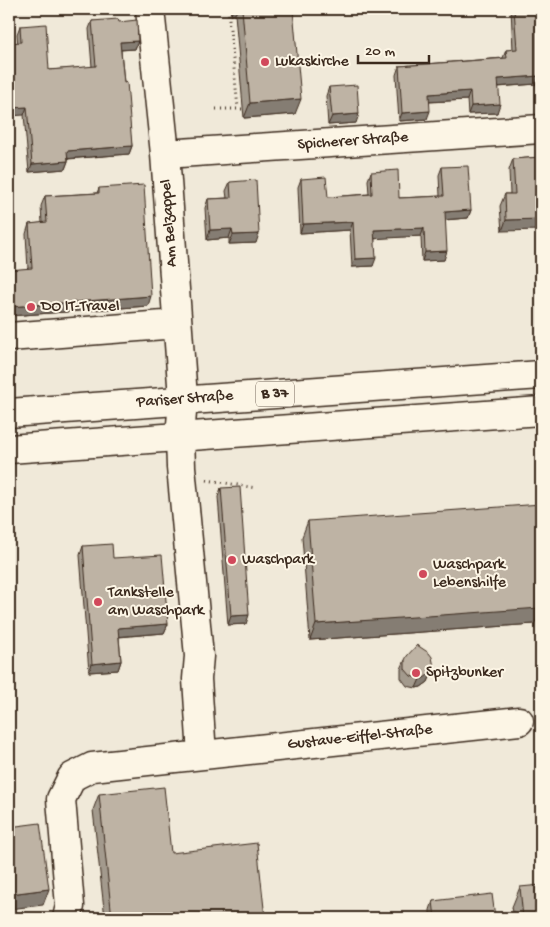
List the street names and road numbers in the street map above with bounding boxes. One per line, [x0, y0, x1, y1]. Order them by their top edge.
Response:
street label: Spicherer Straße [297, 129, 410, 155]
street label: Am Belzappel [157, 178, 183, 268]
road number: B 37 [256, 382, 294, 406]
street label: Pariser Straße [135, 387, 235, 413]
street label: Gustave-Eiffel-Straße [287, 721, 434, 755]

